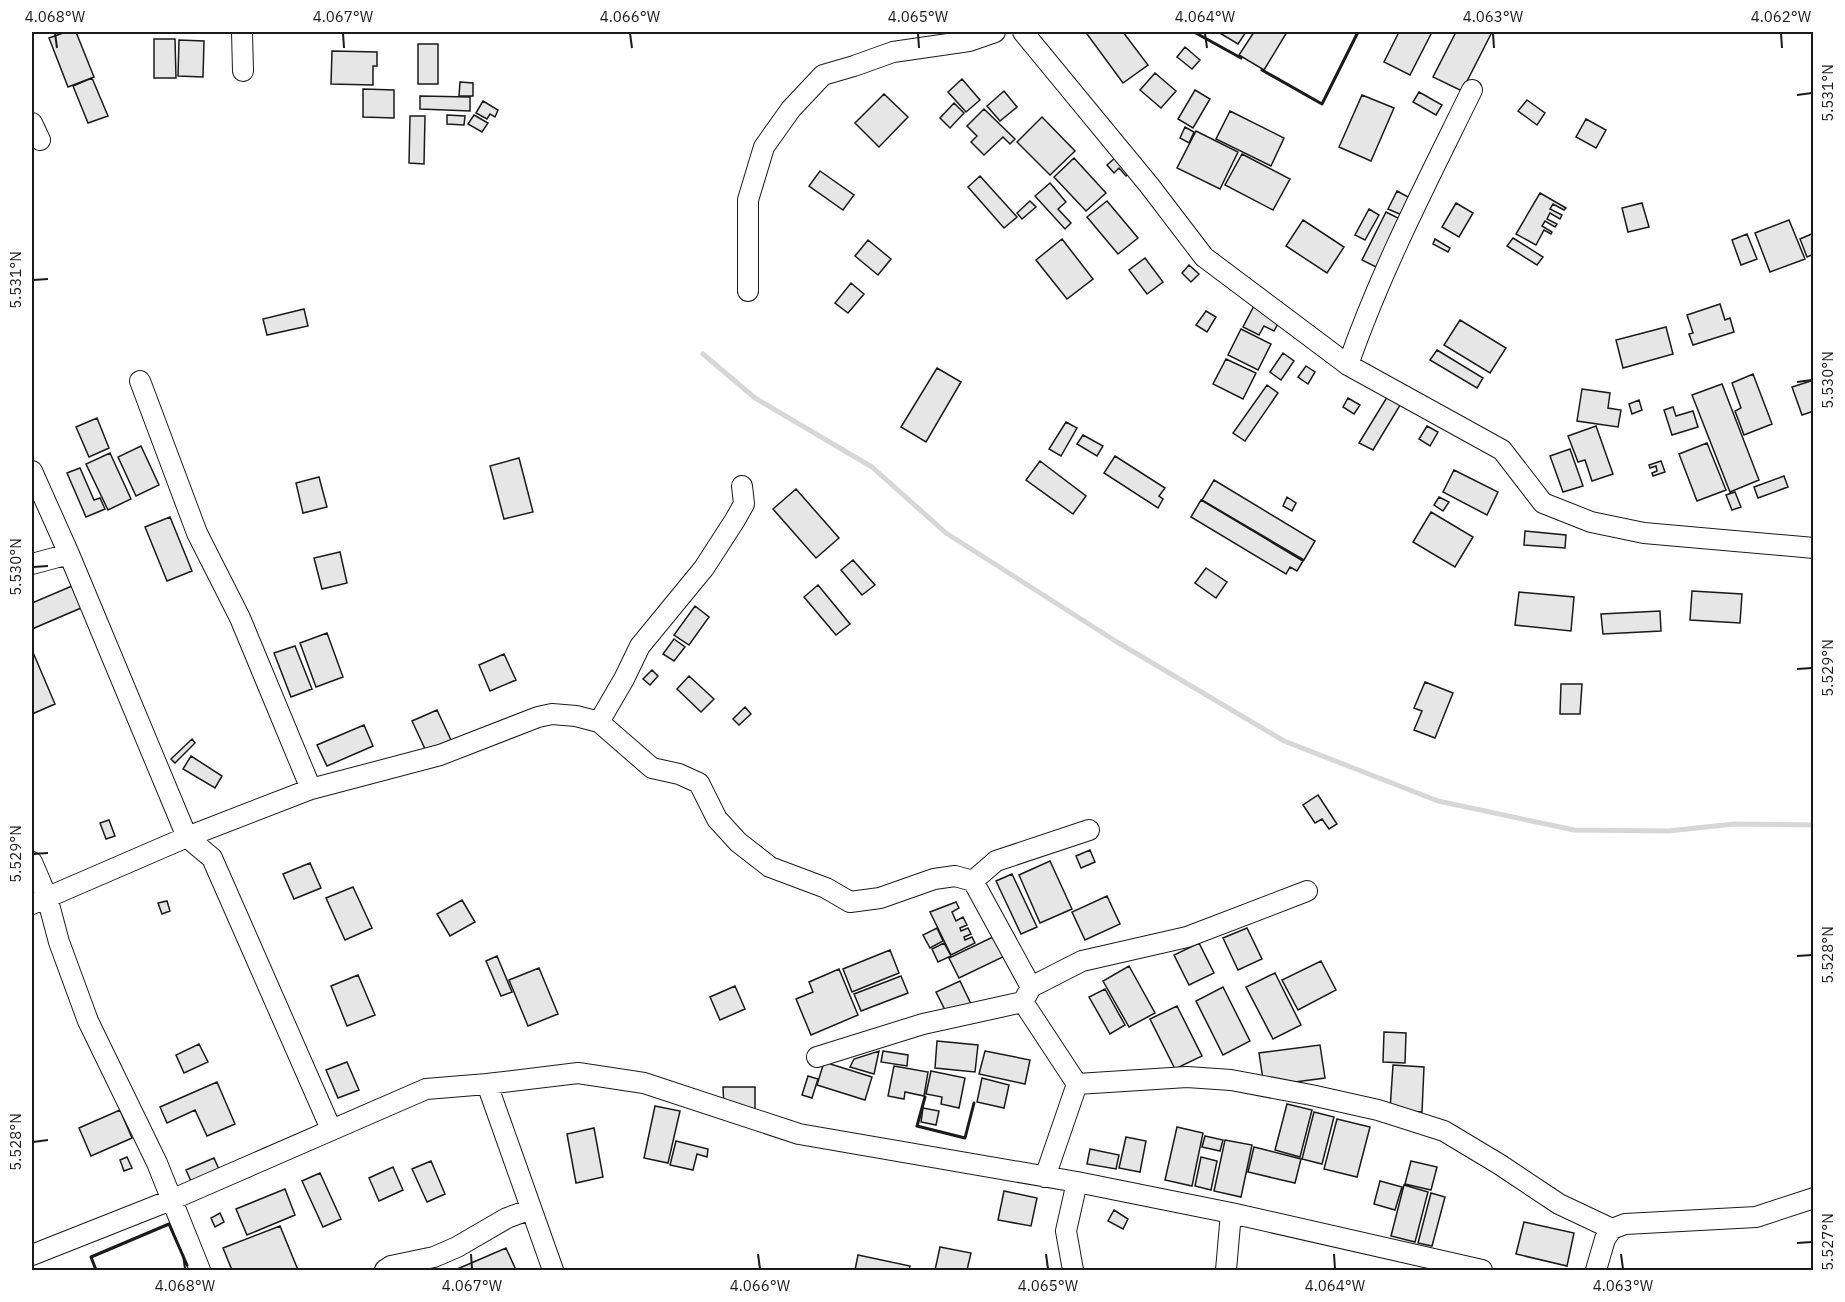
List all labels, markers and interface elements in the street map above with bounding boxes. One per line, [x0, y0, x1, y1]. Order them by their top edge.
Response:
text: 4.068°W [25, 7, 86, 26]
text: 4.067°W [313, 7, 374, 26]
text: 4.066°W [600, 7, 661, 26]
text: 4.065°W [888, 7, 949, 26]
text: 4.064°W [1175, 7, 1236, 26]
text: 4.063°W [1463, 7, 1524, 26]
text: 4.062°W [1751, 7, 1812, 26]
text: 5.531°N [1818, 64, 1837, 122]
text: 5.531°N [6, 251, 25, 309]
text: 5.530°N [1818, 351, 1837, 409]
text: 5.530°N [6, 538, 25, 596]
text: 5.529°N [1818, 639, 1837, 697]
text: 5.529°N [6, 825, 25, 883]
text: 5.528°N [1818, 926, 1837, 984]
text: 5.528°N [6, 1113, 25, 1171]
text: 5.527°N [1818, 1213, 1837, 1271]
text: 4.068°W [155, 1276, 216, 1295]
text: 4.067°W [442, 1276, 503, 1295]
text: 4.066°W [730, 1276, 791, 1295]
text: 4.065°W [1018, 1276, 1079, 1295]
text: 4.064°W [1305, 1276, 1366, 1295]
text: 4.063°W [1593, 1276, 1654, 1295]

